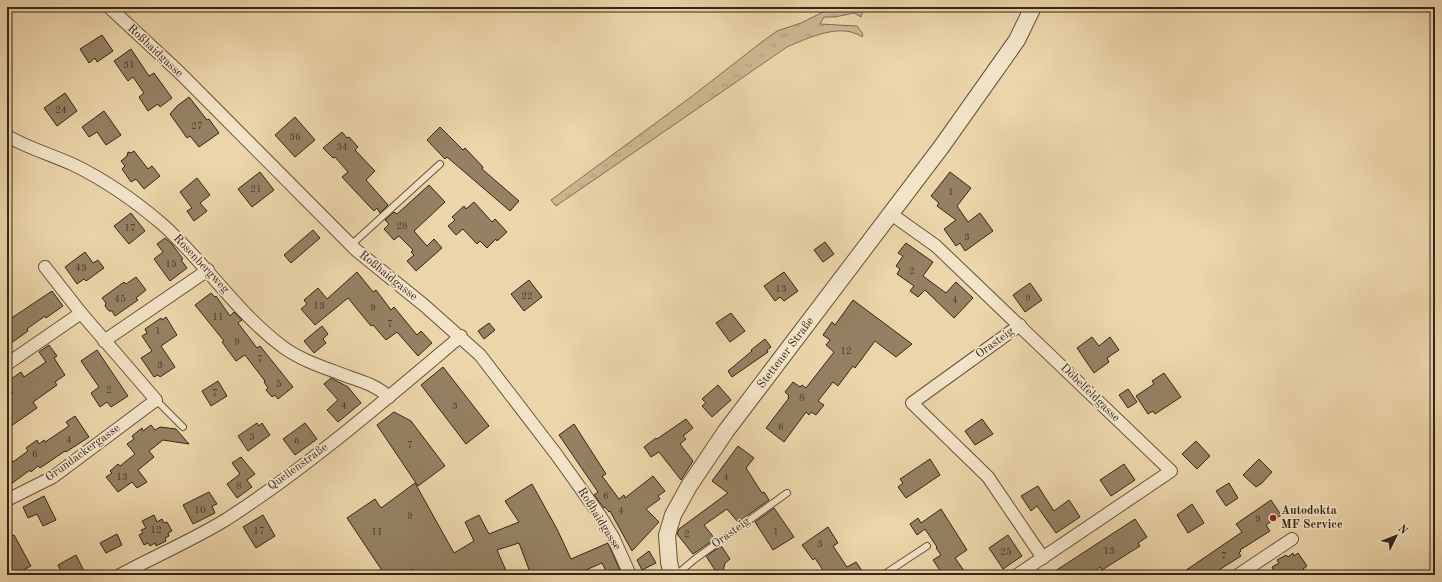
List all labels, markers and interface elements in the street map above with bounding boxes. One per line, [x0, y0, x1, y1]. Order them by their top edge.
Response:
street label: Roßhaidgasse [125, 22, 185, 80]
house number: 31 [123, 60, 135, 70]
house number: 24 [55, 105, 67, 115]
house number: 27 [191, 121, 203, 131]
house number: 36 [289, 132, 301, 142]
house number: 34 [336, 142, 348, 152]
house number: 21 [250, 184, 262, 194]
house number: 1 [948, 187, 954, 197]
house number: 28 [396, 221, 408, 231]
house number: 17 [124, 223, 136, 233]
street label: Rosenbergweg [171, 232, 232, 296]
house number: 3 [964, 232, 970, 242]
street label: Roßhaidgasse [357, 249, 420, 303]
house number: 15 [165, 259, 177, 269]
house number: 43 [75, 263, 87, 273]
house number: 2 [909, 266, 915, 276]
house number: 13 [775, 284, 787, 294]
house number: 22 [521, 291, 533, 301]
house number: 9 [1025, 293, 1031, 303]
house number: 45 [114, 294, 126, 304]
house number: 4 [952, 295, 958, 305]
house number: 13 [313, 301, 325, 311]
house number: 9 [370, 303, 376, 313]
house number: 11 [212, 312, 224, 322]
street label: Stettener Straße [755, 315, 817, 391]
house number: 7 [387, 319, 393, 329]
street label: Orasteig [974, 325, 1017, 361]
house number: 1 [155, 326, 161, 336]
house number: 9 [234, 337, 240, 347]
house number: 12 [840, 346, 852, 356]
house number: 7 [257, 354, 263, 364]
house number: 3 [157, 360, 163, 370]
street label: Döbelfeldgasse [1058, 362, 1122, 425]
house number: 5 [276, 379, 282, 389]
house number: 2 [106, 385, 112, 395]
house number: 7 [212, 388, 218, 398]
house number: 8 [799, 393, 805, 403]
house number: 4 [341, 401, 347, 411]
house number: 3 [452, 401, 458, 411]
street label: Grundackergasse [44, 422, 123, 484]
house number: 6 [778, 422, 784, 432]
house number: 3 [249, 432, 255, 442]
house number: 4 [66, 435, 72, 445]
house number: 6 [294, 436, 300, 446]
house number: 7 [407, 440, 413, 450]
street label: Quellenstraße [266, 441, 331, 493]
house number: 6 [32, 449, 38, 459]
house number: 13 [116, 472, 128, 482]
house number: 4 [723, 472, 729, 482]
house number: 8 [236, 481, 242, 491]
street label: Roßhaidgasse [575, 486, 623, 553]
house number: 6 [603, 491, 609, 501]
house number: 10 [194, 505, 206, 515]
place label: Autodokta MF Service [1281, 505, 1343, 531]
house number: 4 [618, 506, 624, 516]
house number: 9 [407, 511, 413, 521]
marker: Autodokta MF Service [1268, 513, 1278, 523]
house number: 9 [1255, 514, 1261, 524]
street label: Orasteig [710, 515, 753, 551]
north arrow [1376, 516, 1416, 556]
text: N [1395, 523, 1410, 537]
house number: 12 [150, 525, 162, 535]
house number: 17 [253, 526, 265, 536]
house number: 11 [371, 527, 383, 537]
house number: 1 [773, 527, 779, 537]
house number: 2 [684, 529, 690, 539]
house number: 3 [817, 539, 823, 549]
house number: 13 [1103, 546, 1115, 556]
house number: 25 [1000, 547, 1012, 557]
house number: 7 [1221, 551, 1227, 561]

